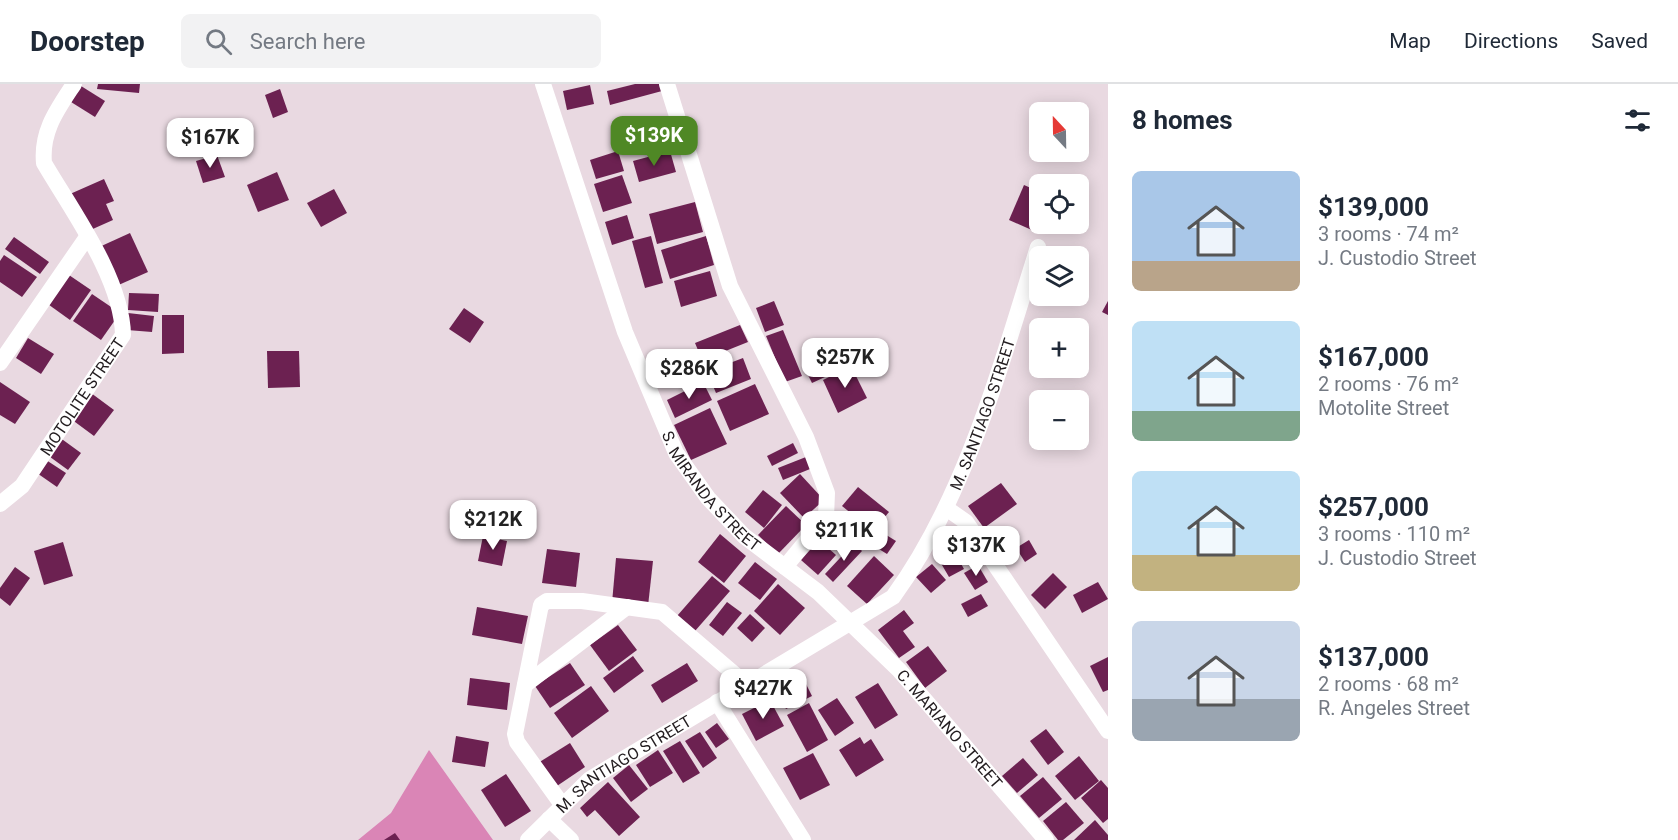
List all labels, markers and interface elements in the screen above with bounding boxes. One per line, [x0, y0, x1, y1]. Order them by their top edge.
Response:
search box [181, 14, 601, 68]
text: Doorstep [30, 25, 145, 58]
icon: search [202, 25, 235, 58]
text: Search here [250, 29, 366, 54]
text: Map [1389, 29, 1431, 53]
text: Directions [1464, 29, 1558, 53]
text: Saved [1591, 29, 1648, 53]
north arrow [1029, 102, 1089, 162]
map controls [1029, 102, 1089, 450]
icon: filters [1621, 104, 1654, 137]
text: 8 homes [1132, 105, 1233, 135]
pin: $139K [612, 116, 696, 167]
pin: $167K [168, 118, 252, 169]
text: $139K [625, 123, 683, 147]
text: $167K [181, 125, 239, 149]
button: locate [1029, 174, 1089, 234]
text: $139,000 [1318, 192, 1429, 222]
icon: home [1180, 195, 1252, 267]
text: 3 rooms · 74 m² [1318, 222, 1459, 246]
button: layers [1029, 246, 1089, 306]
text: J. Custodio Street [1318, 246, 1477, 270]
button: + [1029, 318, 1089, 378]
street label: MOTOLITE STREET [36, 334, 129, 459]
street label: M. SANTIAGO STREET [946, 335, 1019, 493]
pin: $257K [803, 338, 887, 389]
text: $167,000 [1318, 342, 1429, 372]
text: $257K [816, 345, 874, 369]
icon: home [1180, 345, 1252, 417]
pin: $286K [647, 349, 731, 400]
text: $286K [660, 356, 718, 380]
text: 2 rooms · 76 m² [1318, 372, 1459, 396]
button: − [1029, 390, 1089, 450]
text: Motolite Street [1318, 396, 1449, 420]
street label: S. MIRANDA STREET [658, 428, 765, 555]
text: $257,000 [1318, 492, 1429, 522]
icon: home [1180, 495, 1252, 567]
pin: $212K [451, 500, 535, 551]
text: $212K [464, 507, 522, 531]
pin: $211K [802, 511, 886, 562]
text: $211K [815, 518, 873, 542]
text: 3 rooms · 110 m² [1318, 522, 1470, 546]
pin: $137K [934, 526, 1018, 577]
text: $137K [947, 533, 1005, 557]
text: J. Custodio Street [1318, 546, 1477, 570]
text: $137,000 [1318, 642, 1429, 672]
icon: home [1180, 645, 1252, 717]
street label: C. MARIANO STREET [893, 666, 1006, 793]
pin: $427K [721, 669, 805, 720]
text: 2 rooms · 68 m² [1318, 672, 1459, 696]
text: $427K [734, 676, 792, 700]
text: R. Angeles Street [1318, 696, 1470, 720]
street label: M. SANTIAGO STREET [552, 711, 695, 817]

